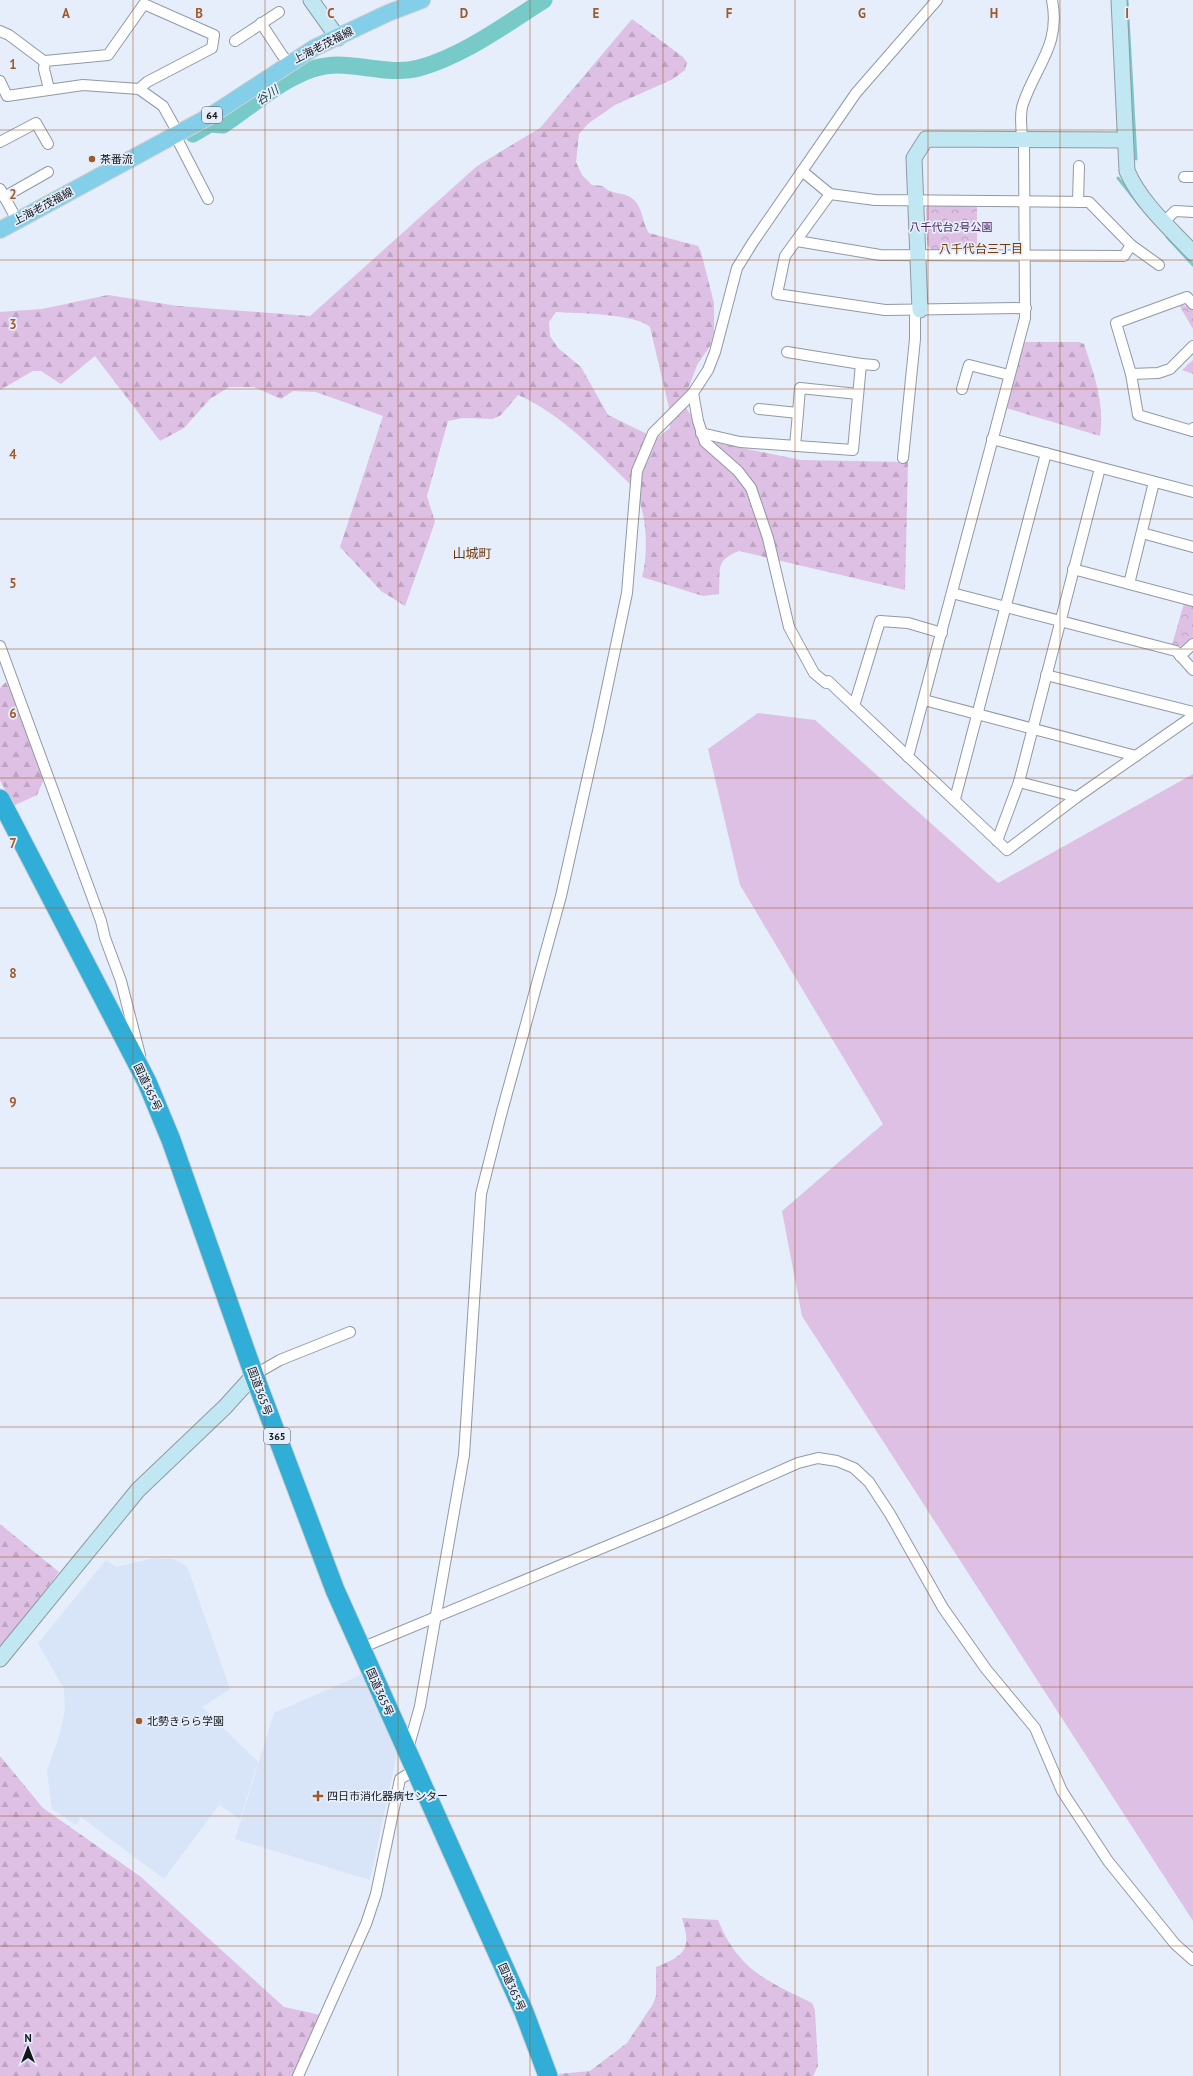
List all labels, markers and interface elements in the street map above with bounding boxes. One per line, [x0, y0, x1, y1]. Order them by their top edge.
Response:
text: A [62, 5, 70, 22]
text: B [195, 5, 203, 22]
text: C [327, 5, 335, 22]
text: D [460, 5, 468, 22]
text: E [593, 5, 600, 22]
text: F [726, 5, 733, 22]
text: G [858, 5, 866, 22]
text: H [990, 5, 998, 22]
text: I [1125, 5, 1129, 22]
street label: 上海老茂福線 [290, 24, 356, 66]
text: 1 [9, 56, 17, 73]
water label: 谷川 [253, 81, 283, 108]
road number: 64 [202, 107, 222, 123]
place label: 茶番流 [100, 152, 133, 166]
marker: 茶番流 [87, 154, 97, 164]
street label: 上海老茂福線 [11, 184, 75, 228]
text: 2 [9, 186, 17, 203]
park label: 八千代台2号公園 [910, 220, 993, 234]
district label: 八千代台三丁目 [939, 241, 1023, 256]
text: 3 [9, 316, 17, 333]
text: 4 [9, 446, 17, 463]
district label: 山城町 [452, 545, 492, 562]
text: 5 [9, 575, 17, 592]
text: 6 [9, 705, 17, 722]
text: 7 [9, 835, 17, 852]
text: 8 [9, 965, 17, 982]
street label: 国道365号 [131, 1061, 165, 1113]
text: 9 [9, 1094, 17, 1111]
street label: 国道365号 [245, 1365, 275, 1417]
road number: 365 [264, 1428, 290, 1444]
street label: 国道365号 [363, 1666, 397, 1718]
place label: 北勢きらら学園 [147, 1714, 224, 1728]
marker: 北勢きらら学園 [134, 1716, 144, 1726]
place label: 四日市消化器病センター [327, 1789, 448, 1803]
marker: 四日市消化器病センター [312, 1790, 324, 1802]
street label: 国道365号 [495, 1961, 529, 2013]
north arrow [8, 2028, 48, 2068]
text: N [24, 2031, 32, 2045]

